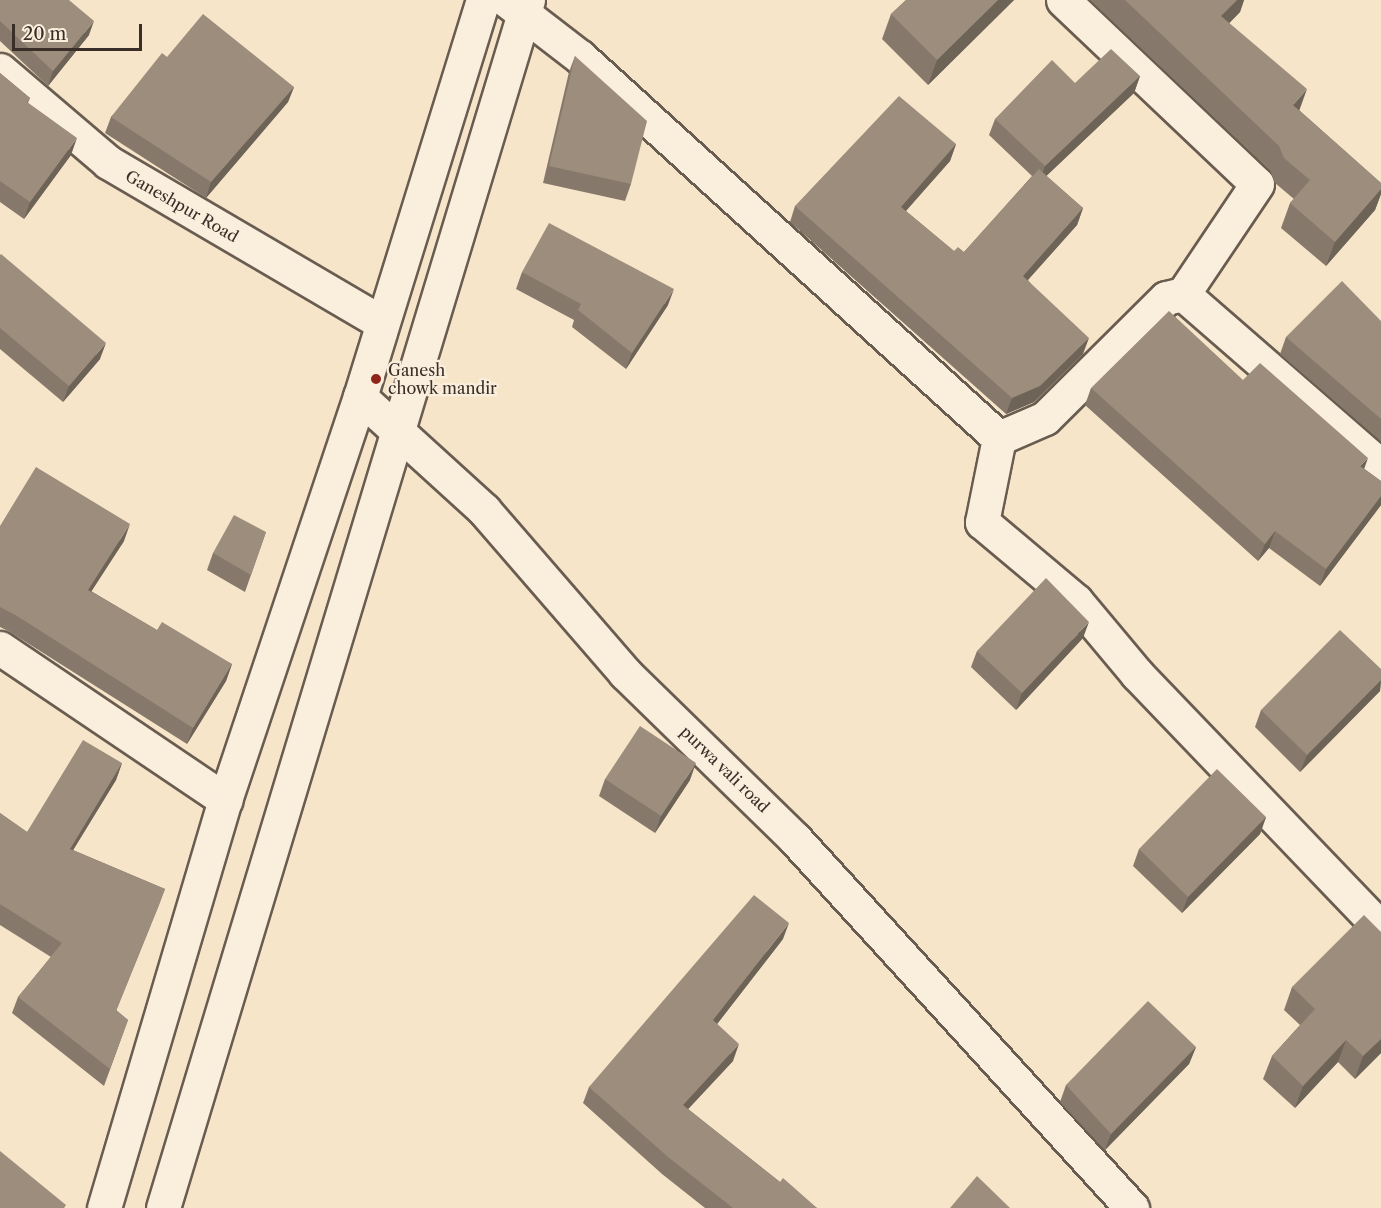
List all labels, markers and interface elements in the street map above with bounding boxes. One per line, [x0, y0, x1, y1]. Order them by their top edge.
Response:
scale bar [15, 12, 146, 50]
text: 20 m [23, 23, 66, 45]
street label: Ganeshpur Road [122, 166, 242, 246]
place label: Ganesh chowk mandir [388, 360, 497, 398]
marker: Ganesh chowk mandir [369, 372, 383, 386]
street label: purwa vali road [676, 721, 774, 817]

